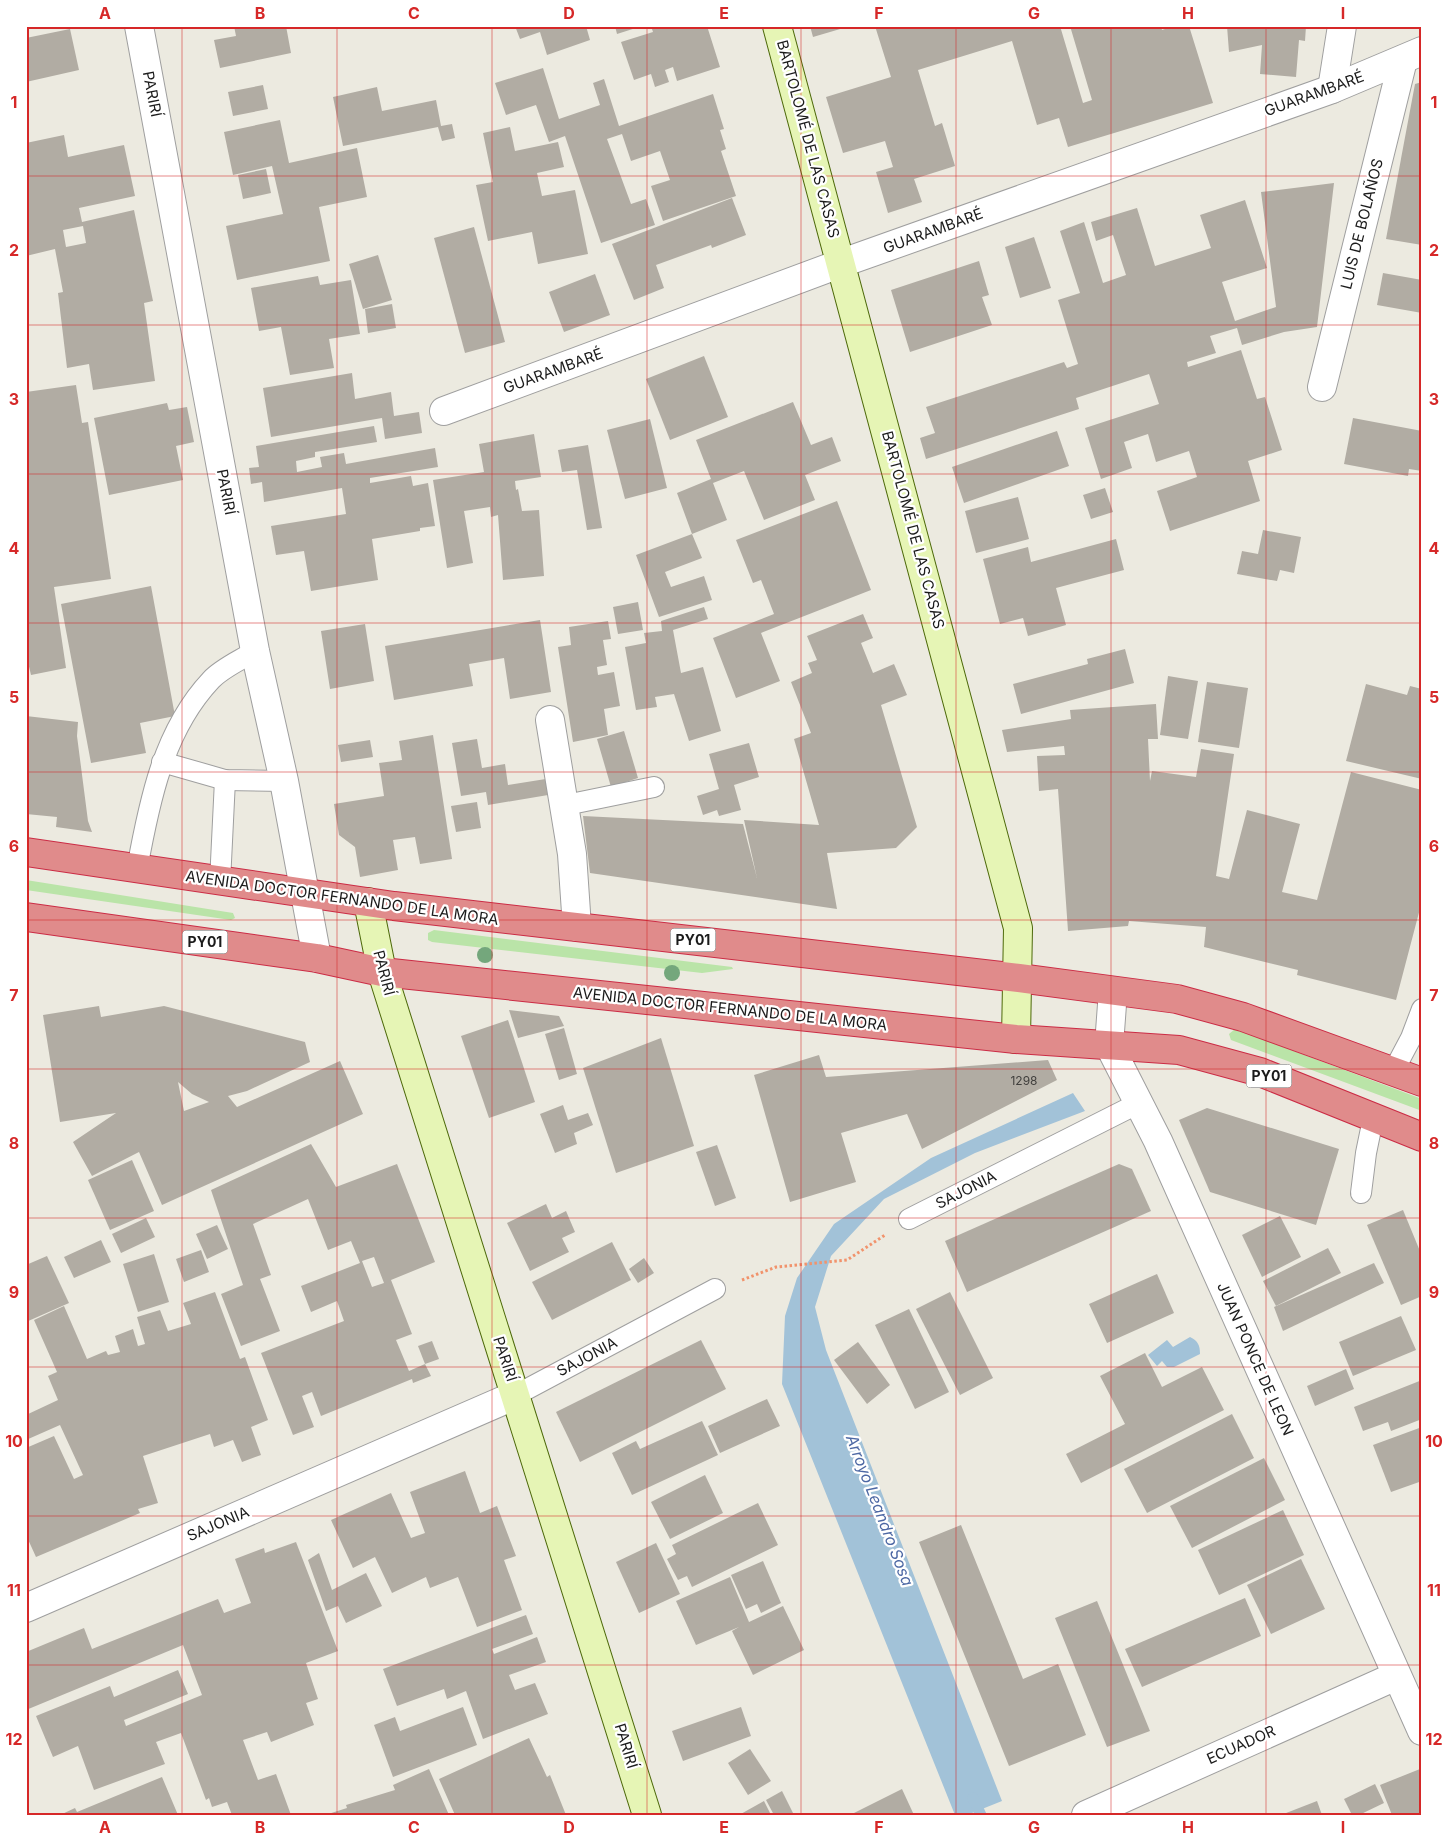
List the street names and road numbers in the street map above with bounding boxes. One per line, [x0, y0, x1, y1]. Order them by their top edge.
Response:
street label: BARTOLOMÉ DE LAS CASAS [773, 38, 844, 240]
street label: GUARAMBARÉ [1261, 67, 1366, 120]
street label: PARIRÍ [139, 69, 166, 118]
street label: LUIS DE BOLAÑOS [1336, 157, 1387, 291]
street label: GUARAMBARÉ [880, 204, 985, 257]
street label: GUARAMBARÉ [500, 344, 605, 397]
street label: BARTOLOMÉ DE LAS CASAS [878, 429, 949, 631]
street label: PARIRÍ [213, 467, 240, 516]
street label: AVENIDA DOCTOR FERNANDO DE LA MORA [184, 866, 500, 929]
road number: PY01 [670, 928, 716, 952]
road number: PY01 [182, 930, 228, 954]
street label: PARIRÍ [369, 948, 400, 998]
street label: AVENIDA DOCTOR FERNANDO DE LA MORA [572, 983, 888, 1034]
road number: PY01 [1246, 1064, 1292, 1088]
street label: SAJONIA [932, 1166, 999, 1213]
street label: JUAN PONCE DE LEON [1213, 1279, 1298, 1439]
street label: SAJONIA [553, 1333, 620, 1380]
street label: PARIRÍ [489, 1334, 522, 1384]
street label: SAJONIA [184, 1502, 252, 1545]
street label: PARIRÍ [611, 1721, 642, 1771]
street label: ECUADOR [1204, 1721, 1278, 1768]

